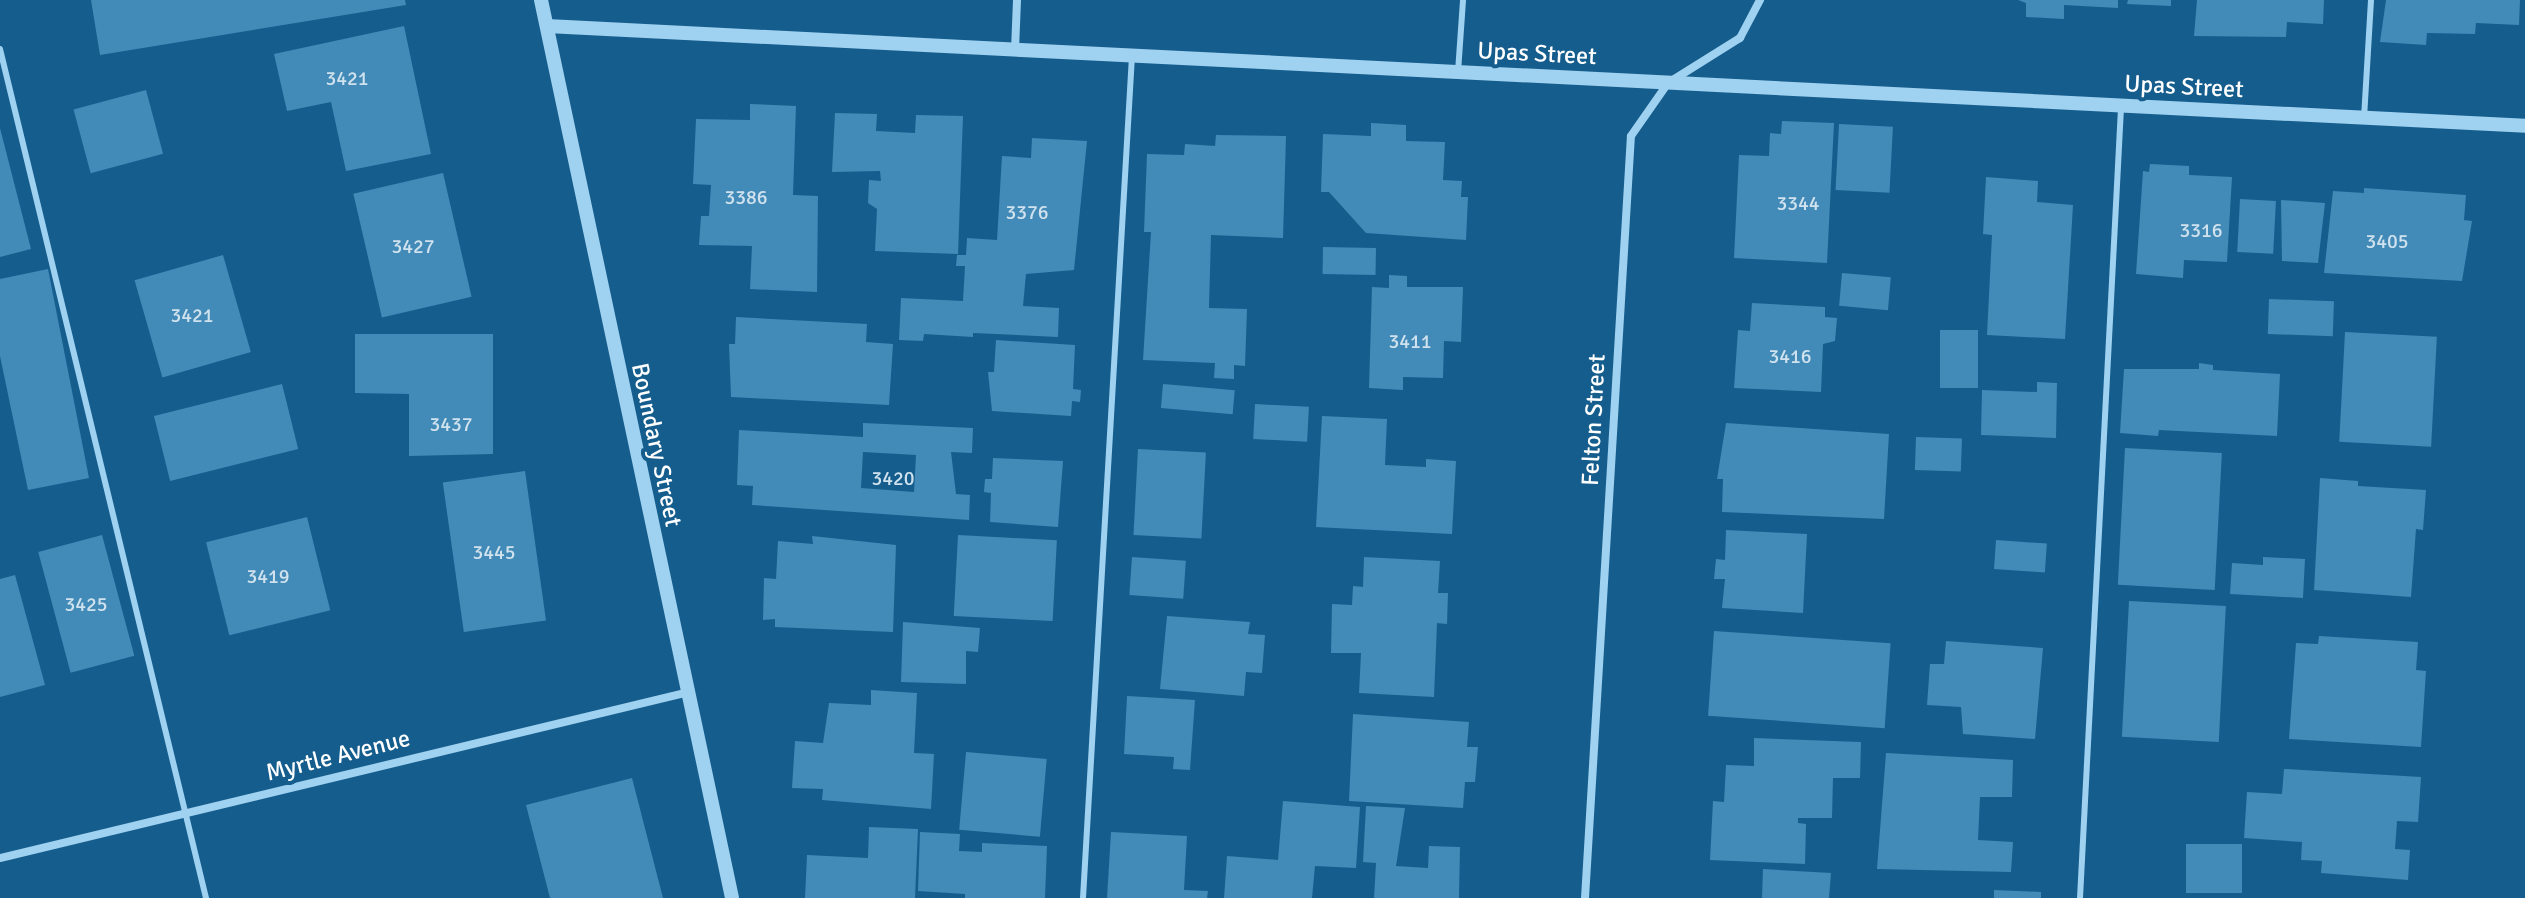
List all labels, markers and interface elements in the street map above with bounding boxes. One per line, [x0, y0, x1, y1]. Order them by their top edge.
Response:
street label: Upas Street [1477, 36, 1597, 72]
house number: 3421 [325, 66, 369, 90]
street label: Upas Street [2124, 69, 2244, 105]
house number: 3386 [724, 185, 768, 209]
house number: 3344 [1776, 191, 1820, 215]
house number: 3376 [1005, 200, 1049, 224]
house number: 3316 [2179, 218, 2223, 242]
house number: 3405 [2365, 229, 2409, 253]
house number: 3427 [391, 234, 435, 258]
house number: 3421 [170, 303, 214, 327]
house number: 3411 [1388, 329, 1432, 353]
house number: 3416 [1768, 344, 1812, 368]
street label: Felton Street [1576, 353, 1612, 487]
street label: Boundary Street [625, 361, 687, 529]
house number: 3437 [429, 412, 473, 436]
house number: 3420 [871, 466, 915, 490]
house number: 3445 [472, 540, 516, 564]
house number: 3419 [246, 564, 290, 588]
house number: 3425 [64, 592, 108, 616]
street label: Myrtle Avenue [263, 724, 413, 788]

